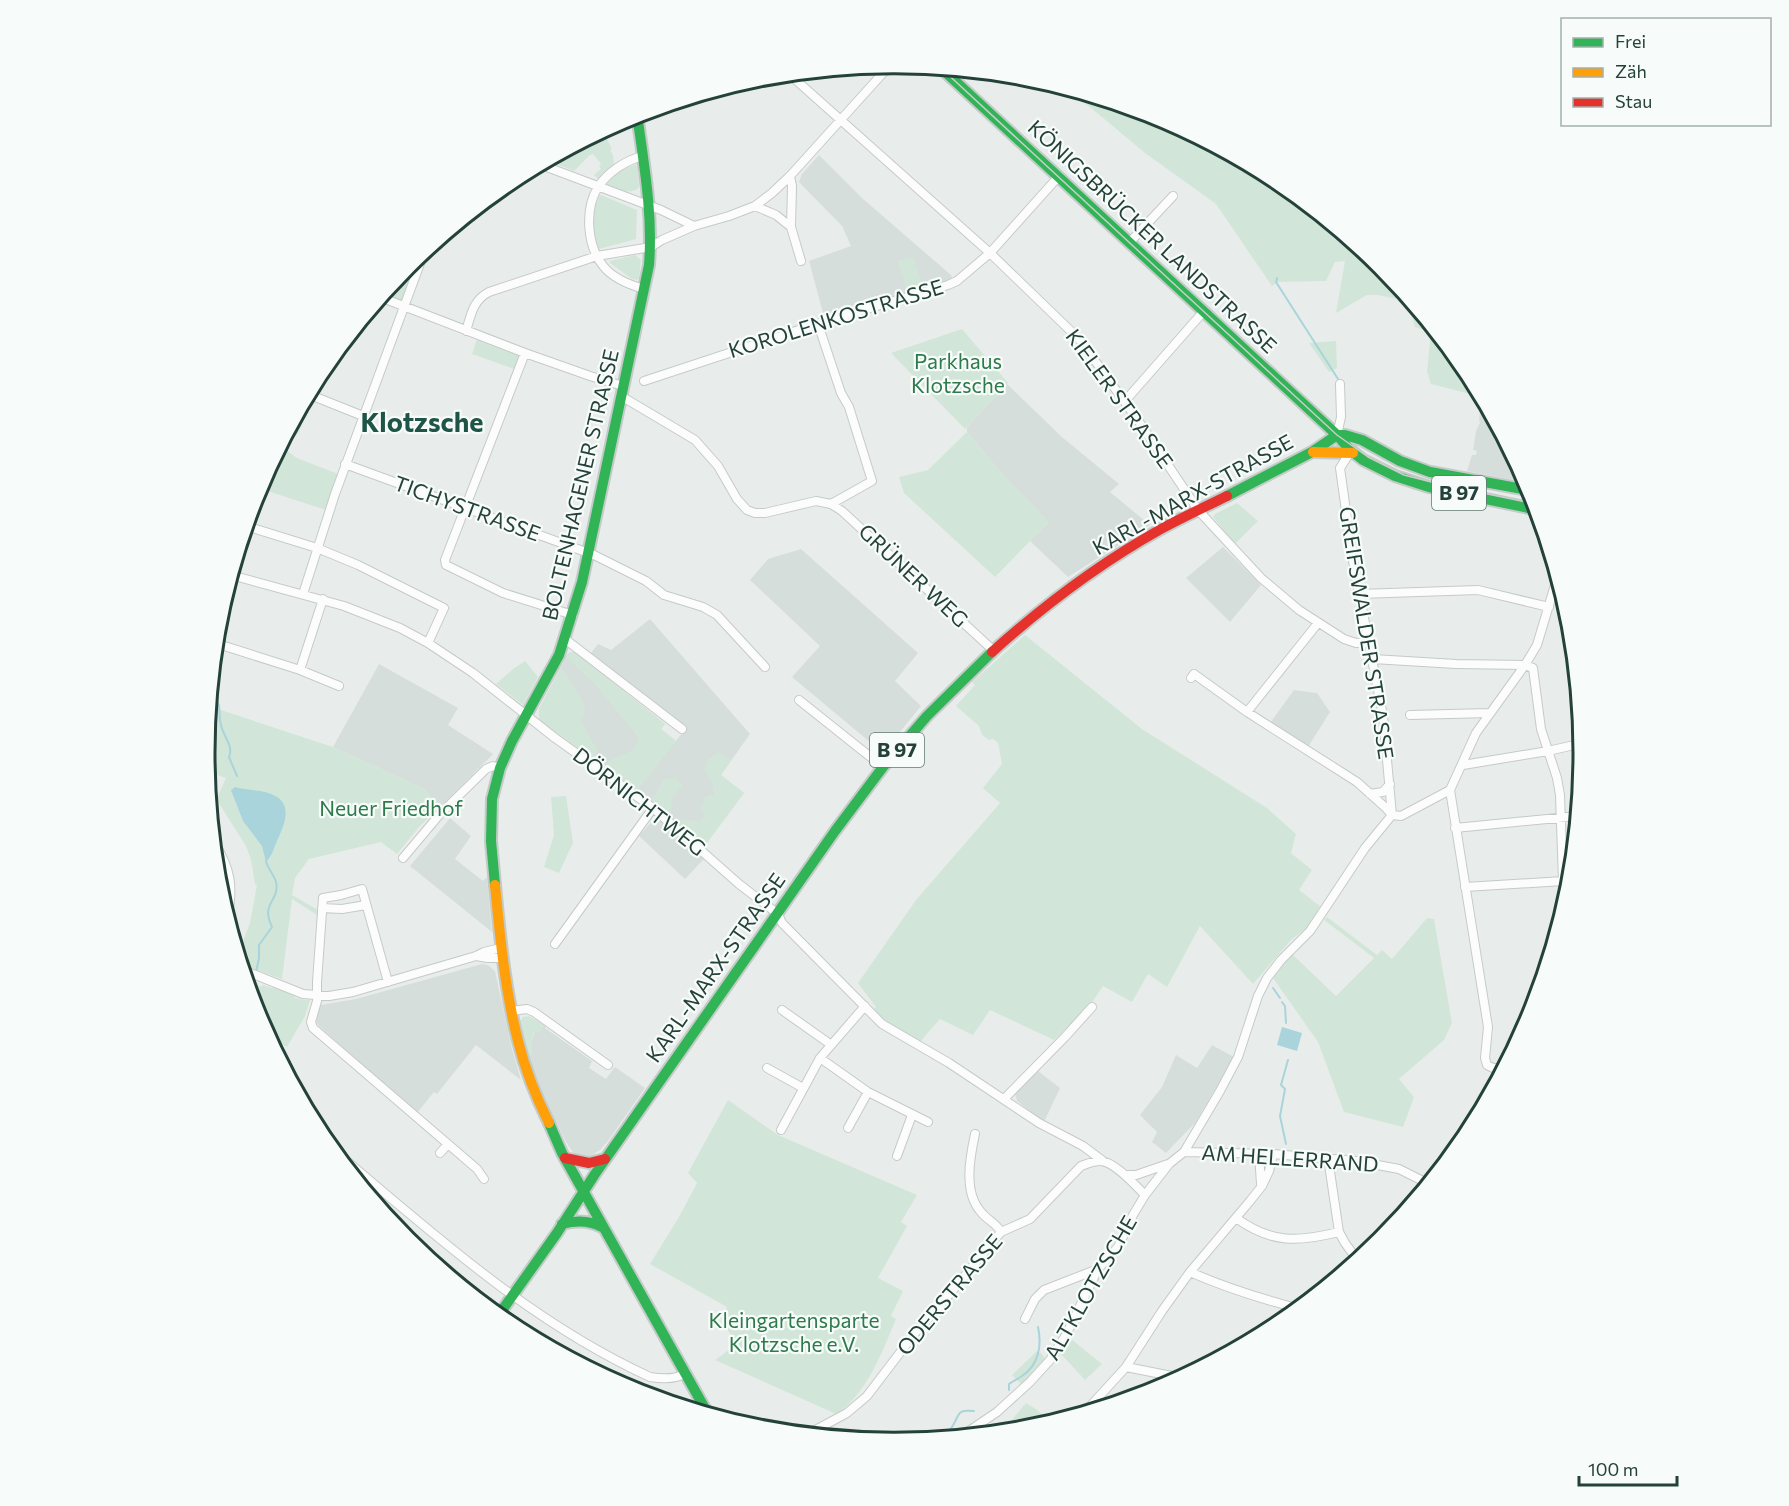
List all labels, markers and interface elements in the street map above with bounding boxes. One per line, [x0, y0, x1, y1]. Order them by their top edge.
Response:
legend [1561, 18, 1771, 126]
text: Frei [1615, 30, 1646, 52]
text: Zäh [1615, 60, 1647, 82]
text: Stau [1615, 90, 1652, 112]
street label: KÖNIGSBRÜCKER LANDSTRASSE [1024, 114, 1282, 358]
street label: KOROLENKOSTRASSE [725, 273, 946, 362]
street label: KIELER STRASSE [1061, 324, 1179, 473]
street label: BOLTENHAGENER STRASSE [536, 347, 623, 623]
park label: Parkhaus Klotzsche [911, 348, 1005, 397]
district label: Klotzsche [360, 405, 484, 438]
street label: KARL-MARX-STRASSE [1088, 428, 1297, 559]
street label: TICHYSTRASSE [391, 470, 544, 546]
road number: B 97 [1432, 476, 1486, 510]
street label: GREIFSWALDER STRASSE [1335, 505, 1400, 761]
street label: GRÜNER WEG [854, 518, 974, 632]
road number: B 97 [870, 733, 924, 767]
street label: DÖRNICHTWEG [569, 741, 711, 860]
park label: Neuer Friedhof [319, 795, 463, 820]
street label: KARL-MARX-STRASSE [640, 868, 790, 1067]
street label: AM HELLERRAND [1201, 1139, 1379, 1176]
street label: ALTKLOTZSCHE [1038, 1211, 1141, 1364]
street label: ODERSTRASSE [891, 1228, 1007, 1360]
park label: Kleingartensparte Klotzsche e.V. [709, 1307, 880, 1356]
scale bar [1579, 1449, 1676, 1487]
text: 100 m [1588, 1458, 1638, 1480]

